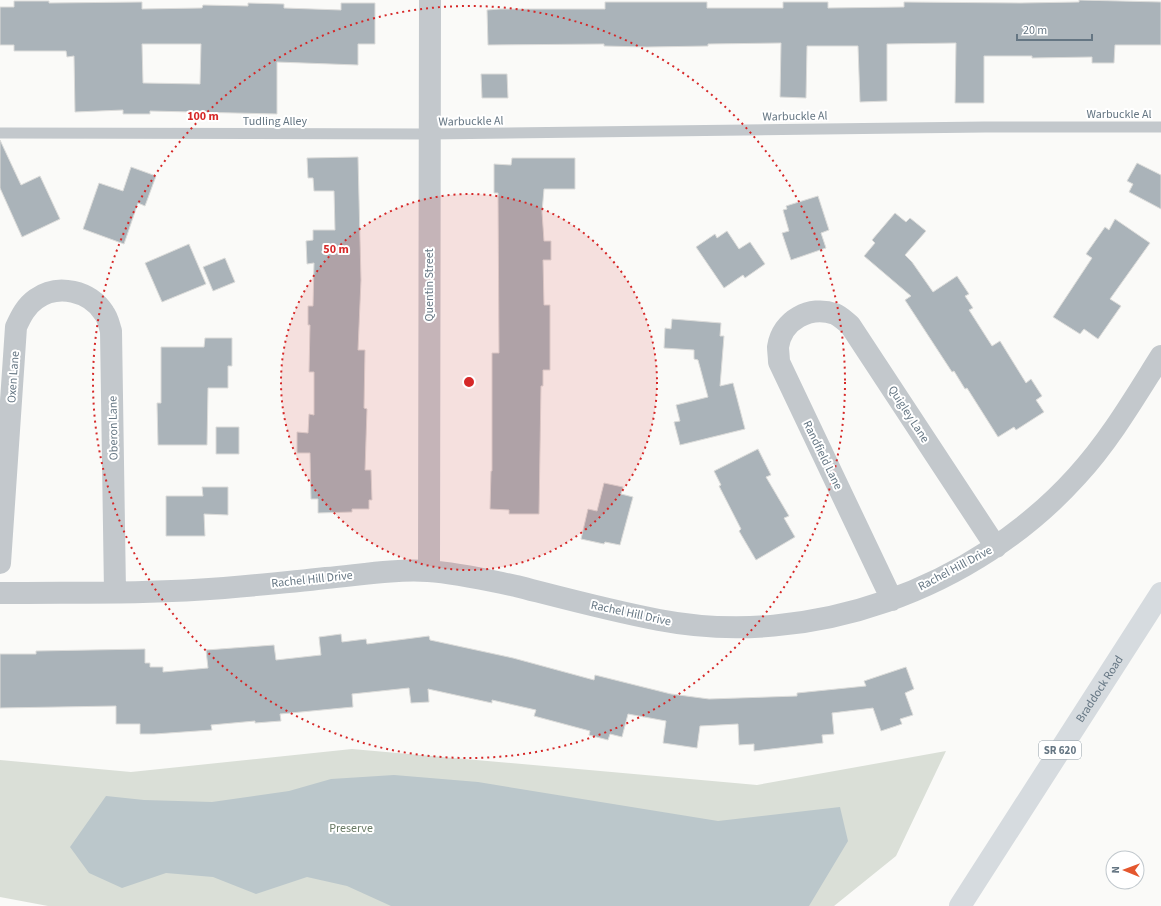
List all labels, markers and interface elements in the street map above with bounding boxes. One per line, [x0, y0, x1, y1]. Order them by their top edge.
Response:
scale bar [1017, 16, 1092, 42]
text: 20 m [1023, 22, 1047, 39]
street label: Warbuckle Al [1086, 106, 1152, 123]
street label: Warbuckle Al [762, 107, 828, 126]
text: 100 m [187, 108, 219, 125]
street label: Warbuckle Al [438, 112, 504, 131]
street label: Tudling Alley [243, 113, 308, 130]
text: 50 m [323, 241, 349, 258]
street label: Quentin Street [421, 248, 438, 322]
street label: Oxen Lane [3, 350, 24, 404]
centre of rings [462, 375, 476, 389]
street label: Quigley Lane [884, 382, 933, 446]
street label: Oberon Lane [104, 396, 123, 460]
street label: Randfield Lane [798, 418, 847, 493]
street label: Rachel Hill Drive [915, 542, 995, 595]
street label: Rachel Hill Drive [271, 567, 354, 592]
street label: Rachel Hill Drive [589, 597, 673, 630]
street label: Braddock Road [1072, 652, 1128, 726]
road number: SR 620 [1039, 741, 1081, 759]
park label: Preserve [329, 820, 373, 837]
north arrow [1105, 850, 1145, 890]
text: N [1108, 866, 1123, 874]

